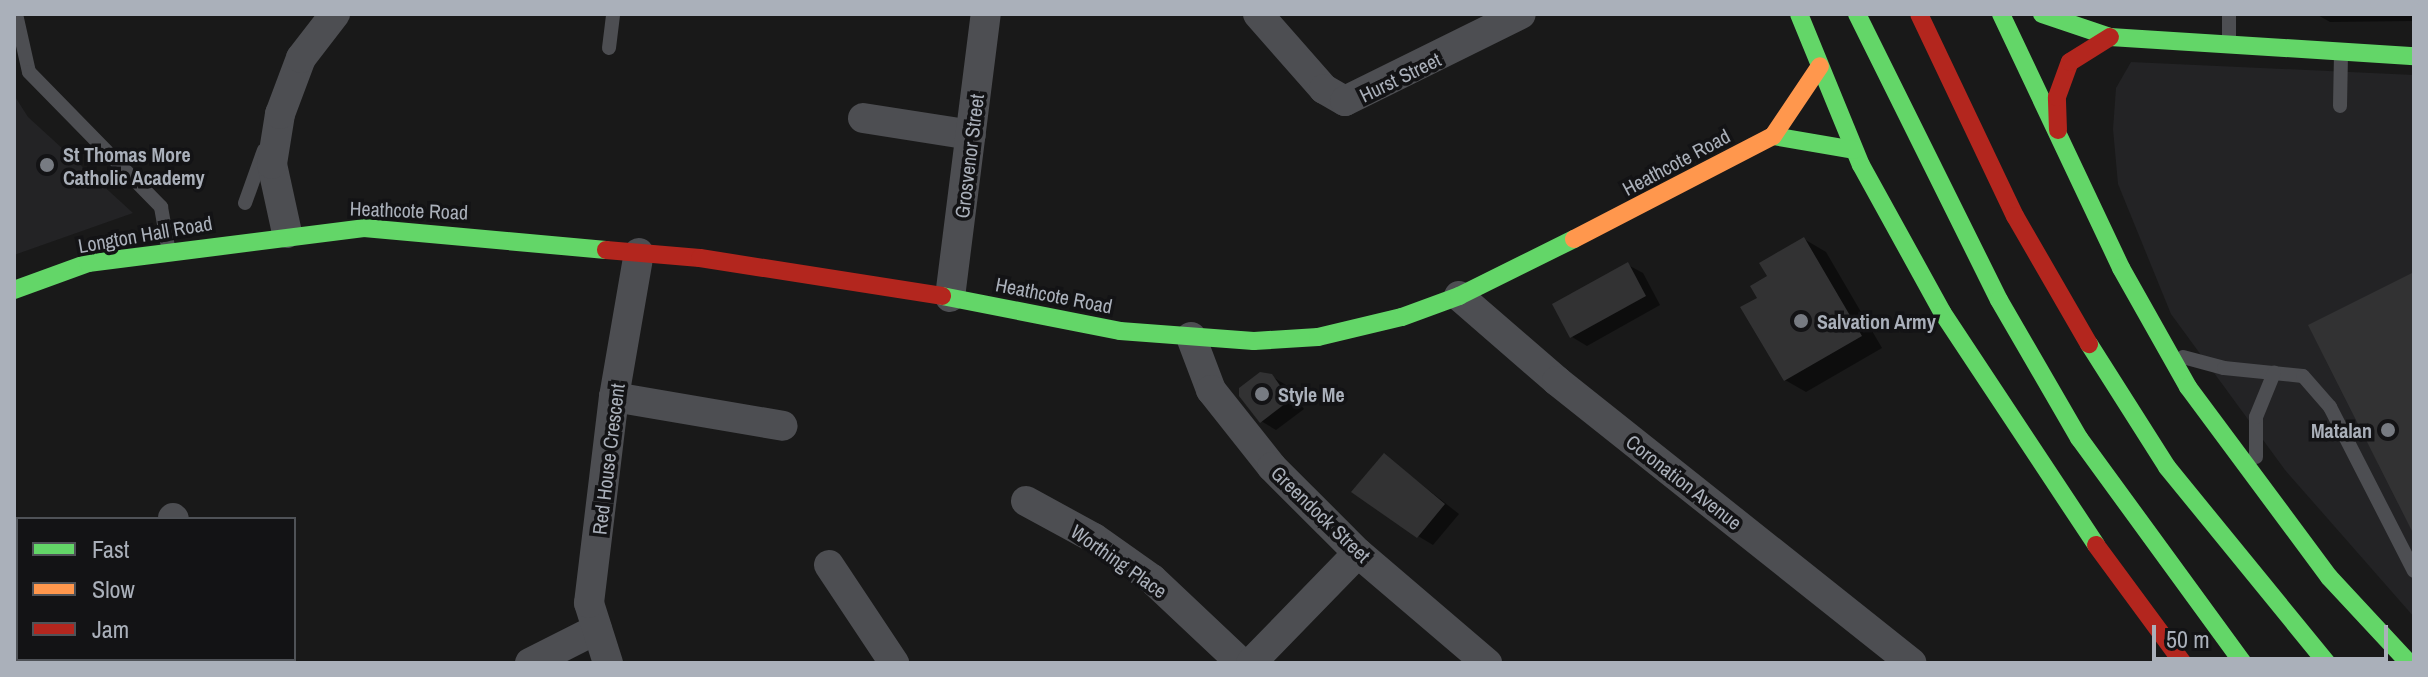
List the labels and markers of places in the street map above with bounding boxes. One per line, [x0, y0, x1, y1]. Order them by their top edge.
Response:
place label: St Thomas More Catholic Academy [63, 142, 205, 189]
marker: St Thomas More Catholic Academy [38, 156, 56, 174]
place label: Salvation Army [1817, 309, 1936, 333]
marker: Salvation Army [1792, 312, 1810, 330]
place label: Style Me [1278, 382, 1345, 406]
marker: Style Me [1253, 385, 1271, 403]
place label: Matalan [2311, 418, 2372, 442]
marker: Matalan [2379, 421, 2397, 439]

